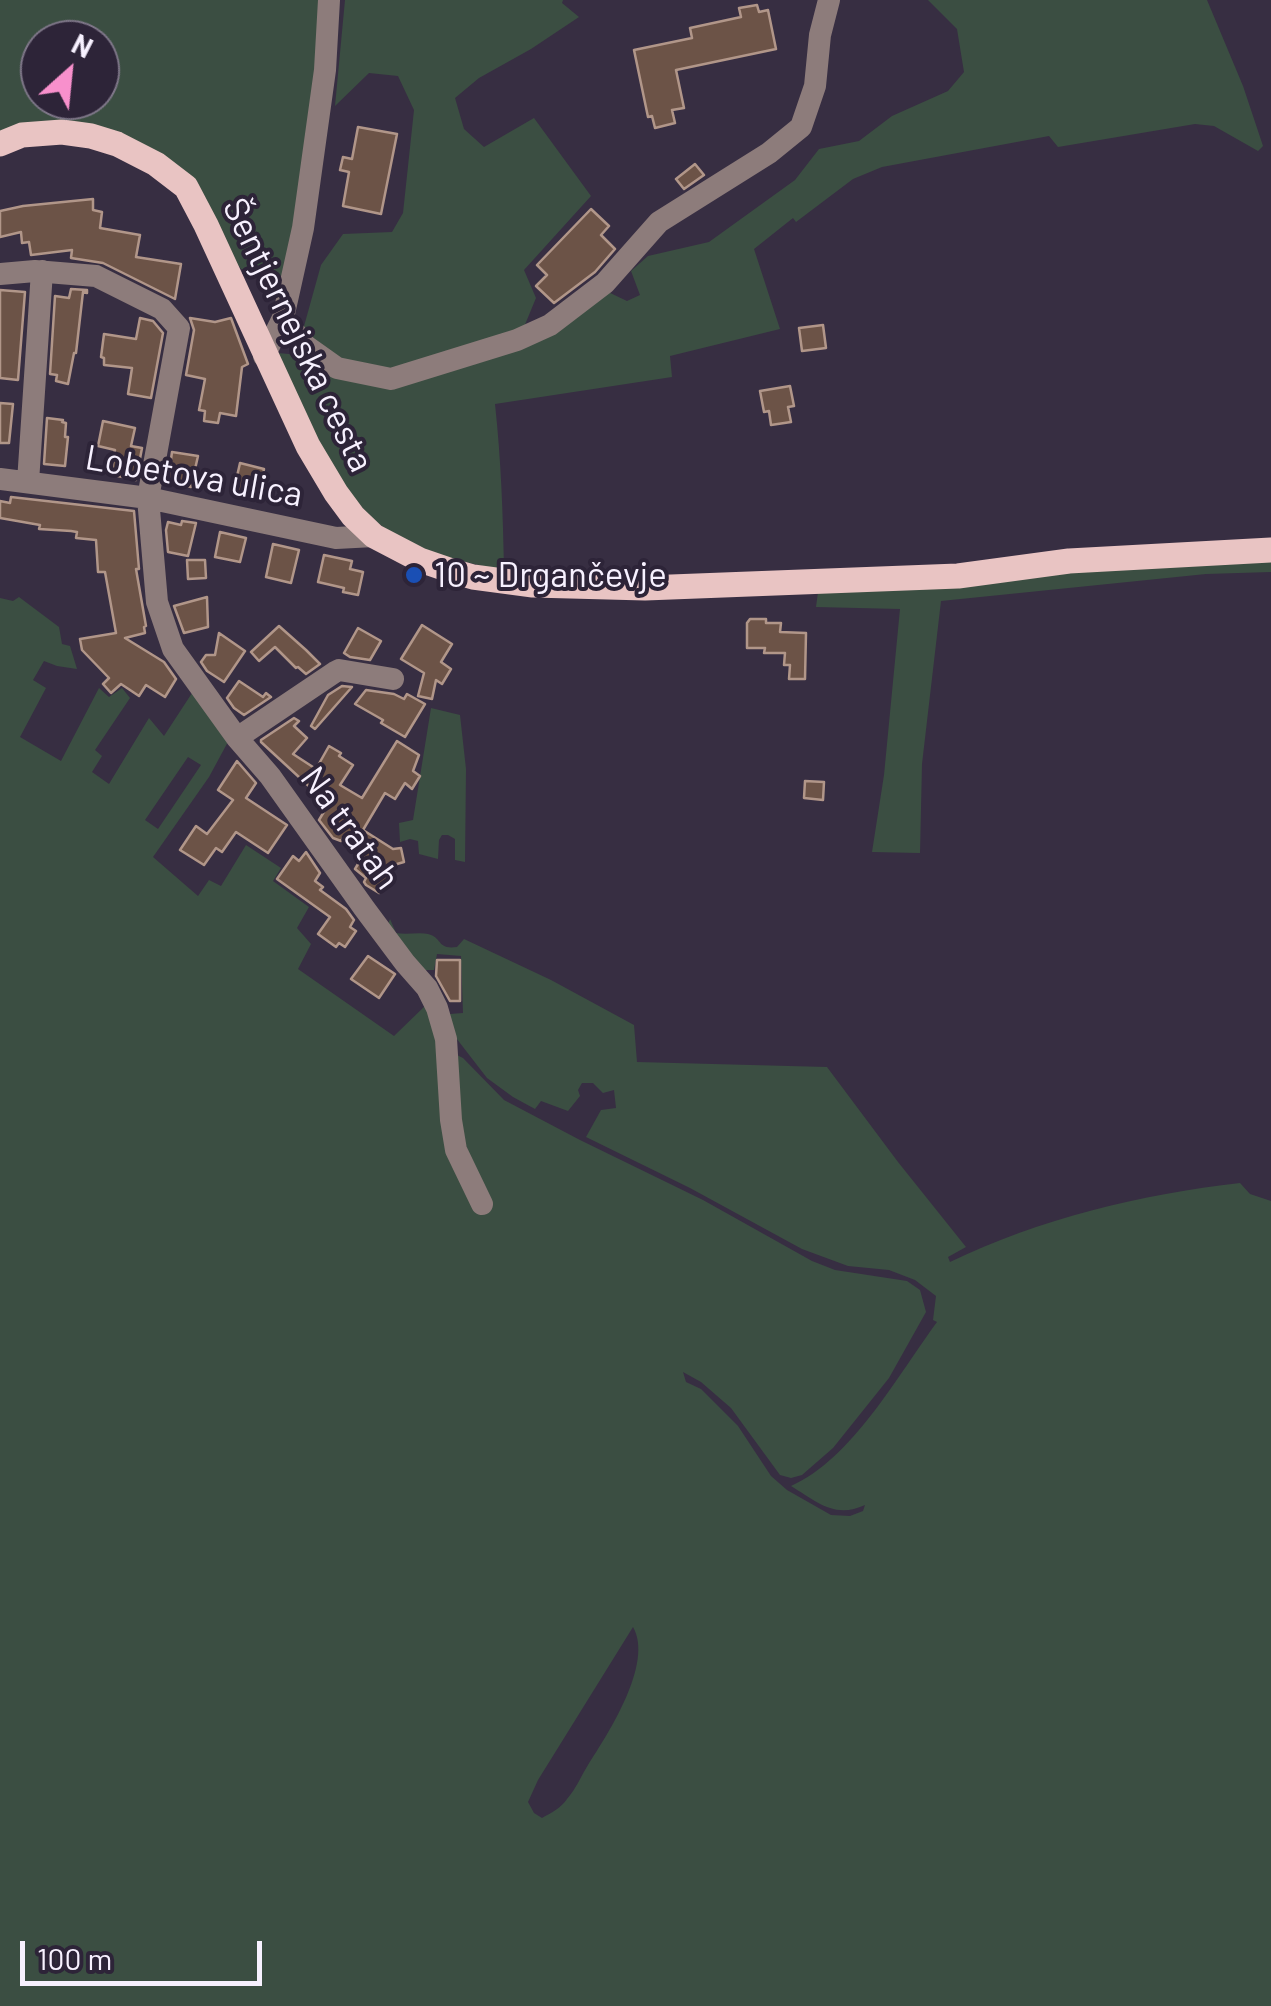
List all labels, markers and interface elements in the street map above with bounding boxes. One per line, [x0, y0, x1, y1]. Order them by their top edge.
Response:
north arrow [20, 20, 120, 120]
text: N [67, 26, 99, 64]
street label: Šentjernejska cesta [214, 191, 382, 479]
street label: Lobetova ulica [82, 436, 306, 516]
place label: 10 ~ Drgančevje [434, 554, 667, 596]
marker: 10 ~ Drgančevje [403, 564, 425, 586]
street label: Na tratah [292, 759, 408, 897]
scale bar [25, 1921, 268, 1983]
text: 100 m [37, 1940, 112, 1976]

